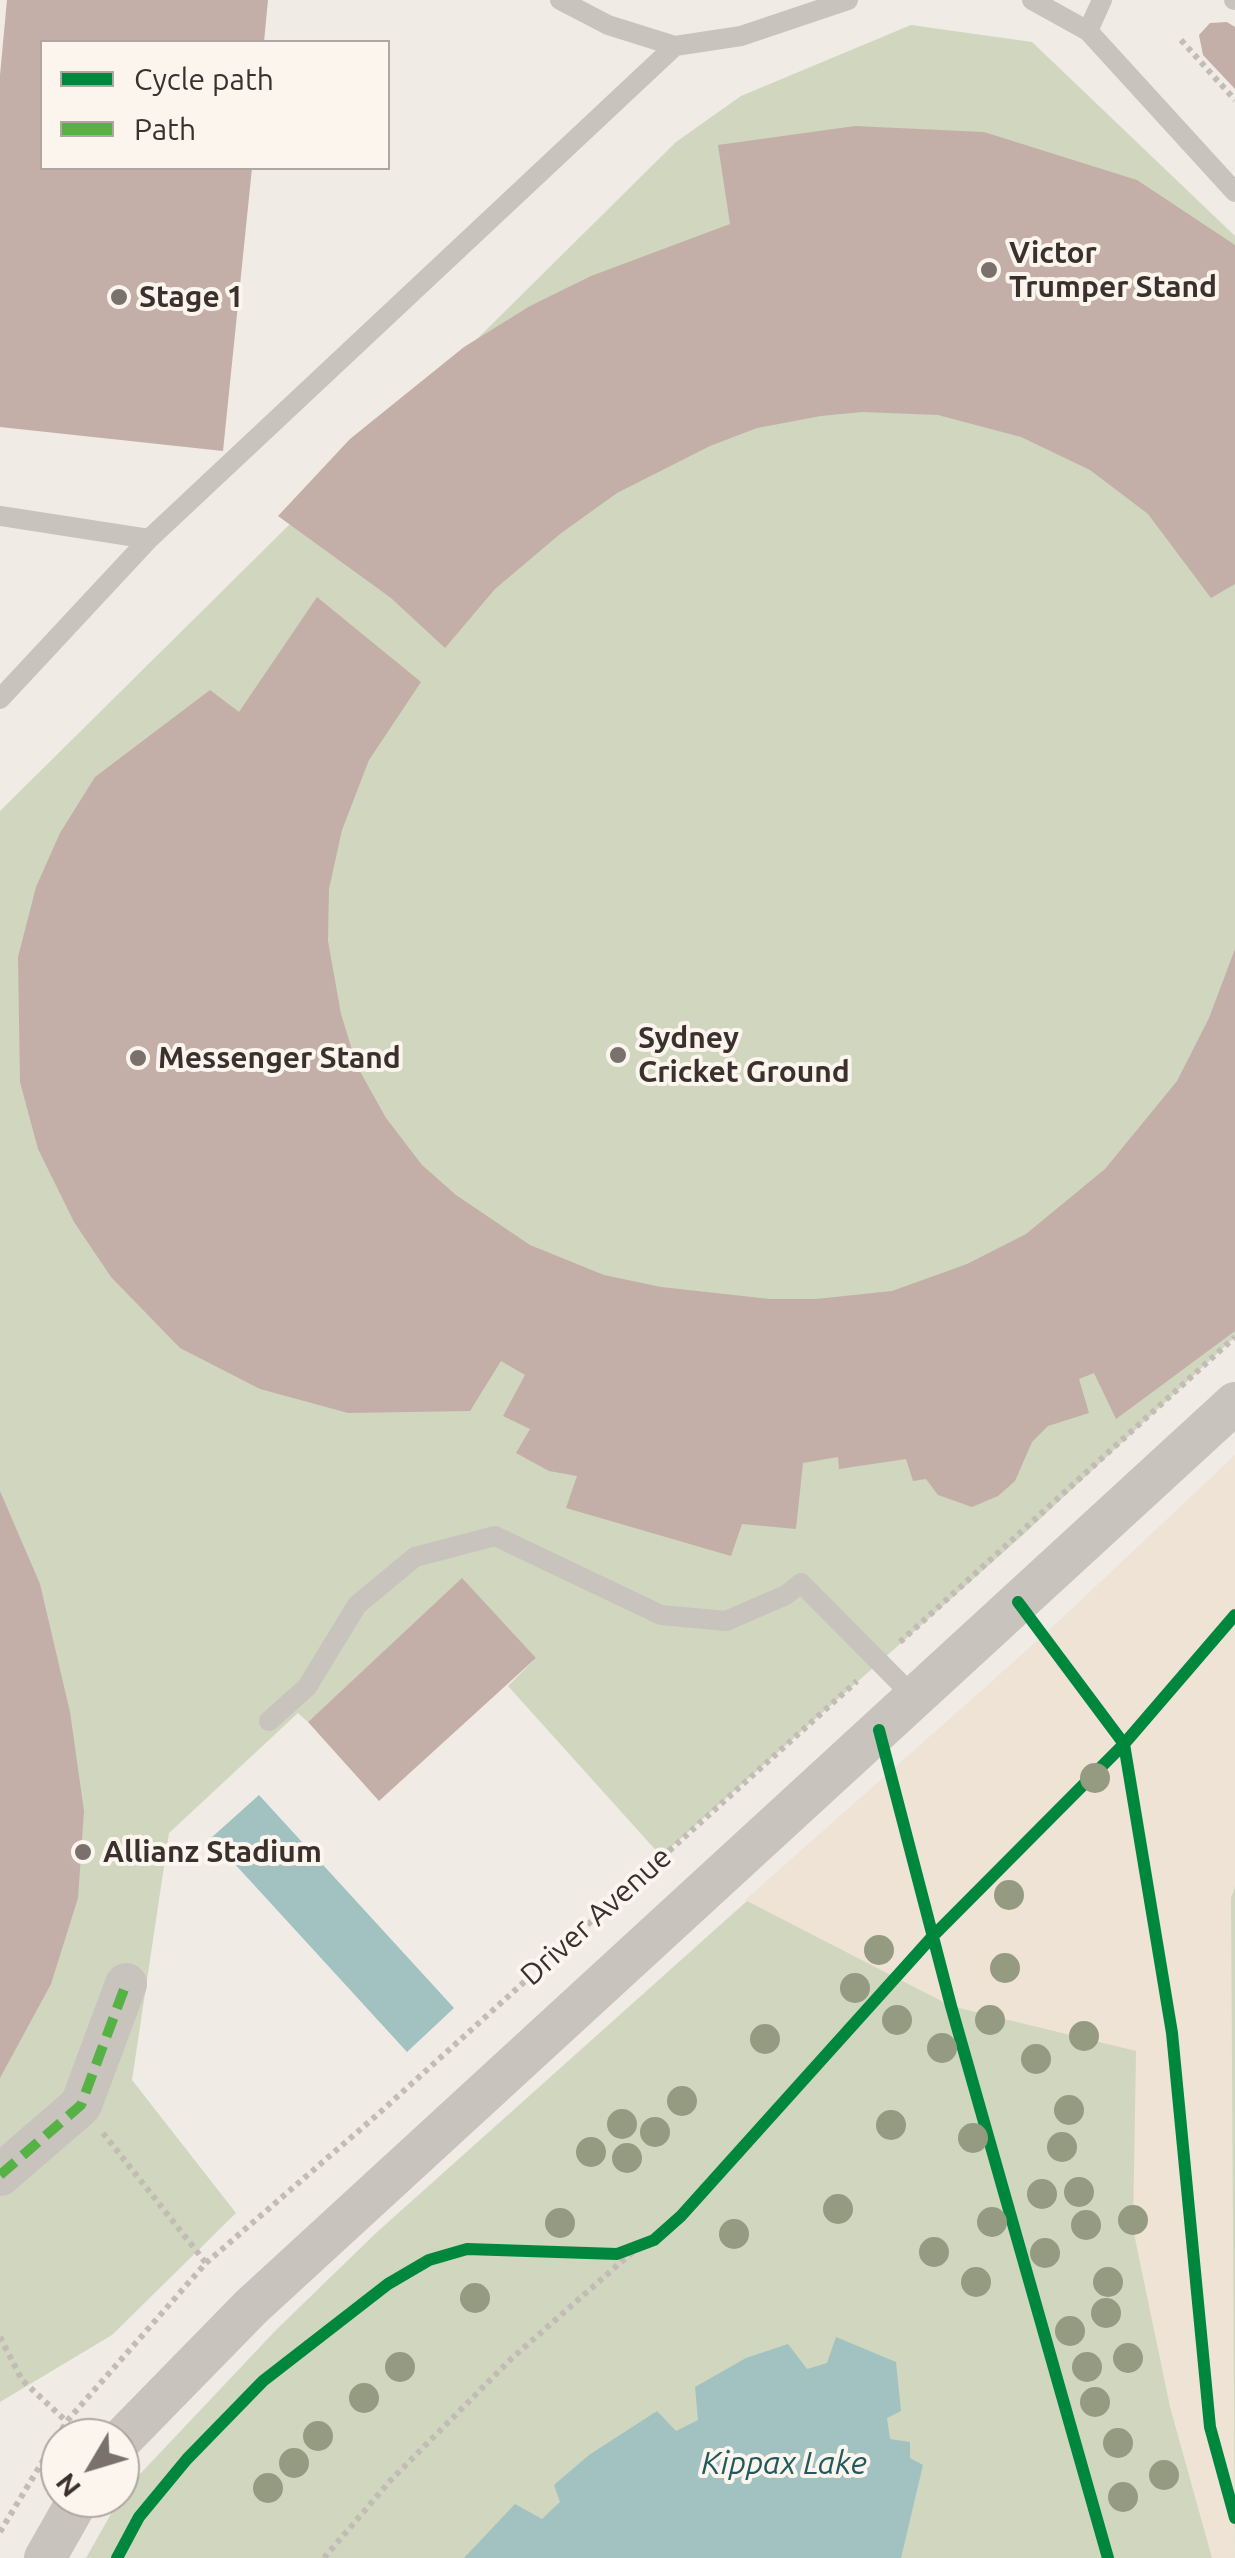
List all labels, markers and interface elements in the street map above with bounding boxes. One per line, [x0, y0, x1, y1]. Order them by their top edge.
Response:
legend [40, 40, 390, 170]
text: Cycle path [134, 62, 274, 96]
text: Path [134, 112, 196, 146]
place label: Victor Trumper Stand [1009, 235, 1217, 306]
marker: Victor Trumper Stand [978, 259, 1000, 281]
place label: Stage 1 [139, 279, 244, 315]
marker: Stage 1 [108, 286, 130, 308]
place label: Sydney Cricket Ground [638, 1020, 850, 1090]
place label: Messenger Stand [158, 1040, 401, 1076]
marker: Sydney Cricket Ground [607, 1044, 629, 1066]
marker: Messenger Stand [127, 1047, 149, 1069]
place label: Allianz Stadium [103, 1834, 322, 1870]
street label: Driver Avenue [513, 1839, 679, 1993]
marker: Allianz Stadium [72, 1841, 94, 1863]
north arrow [40, 2418, 140, 2518]
water label: Kippax Lake [701, 2444, 867, 2482]
text: N [49, 2468, 86, 2503]

